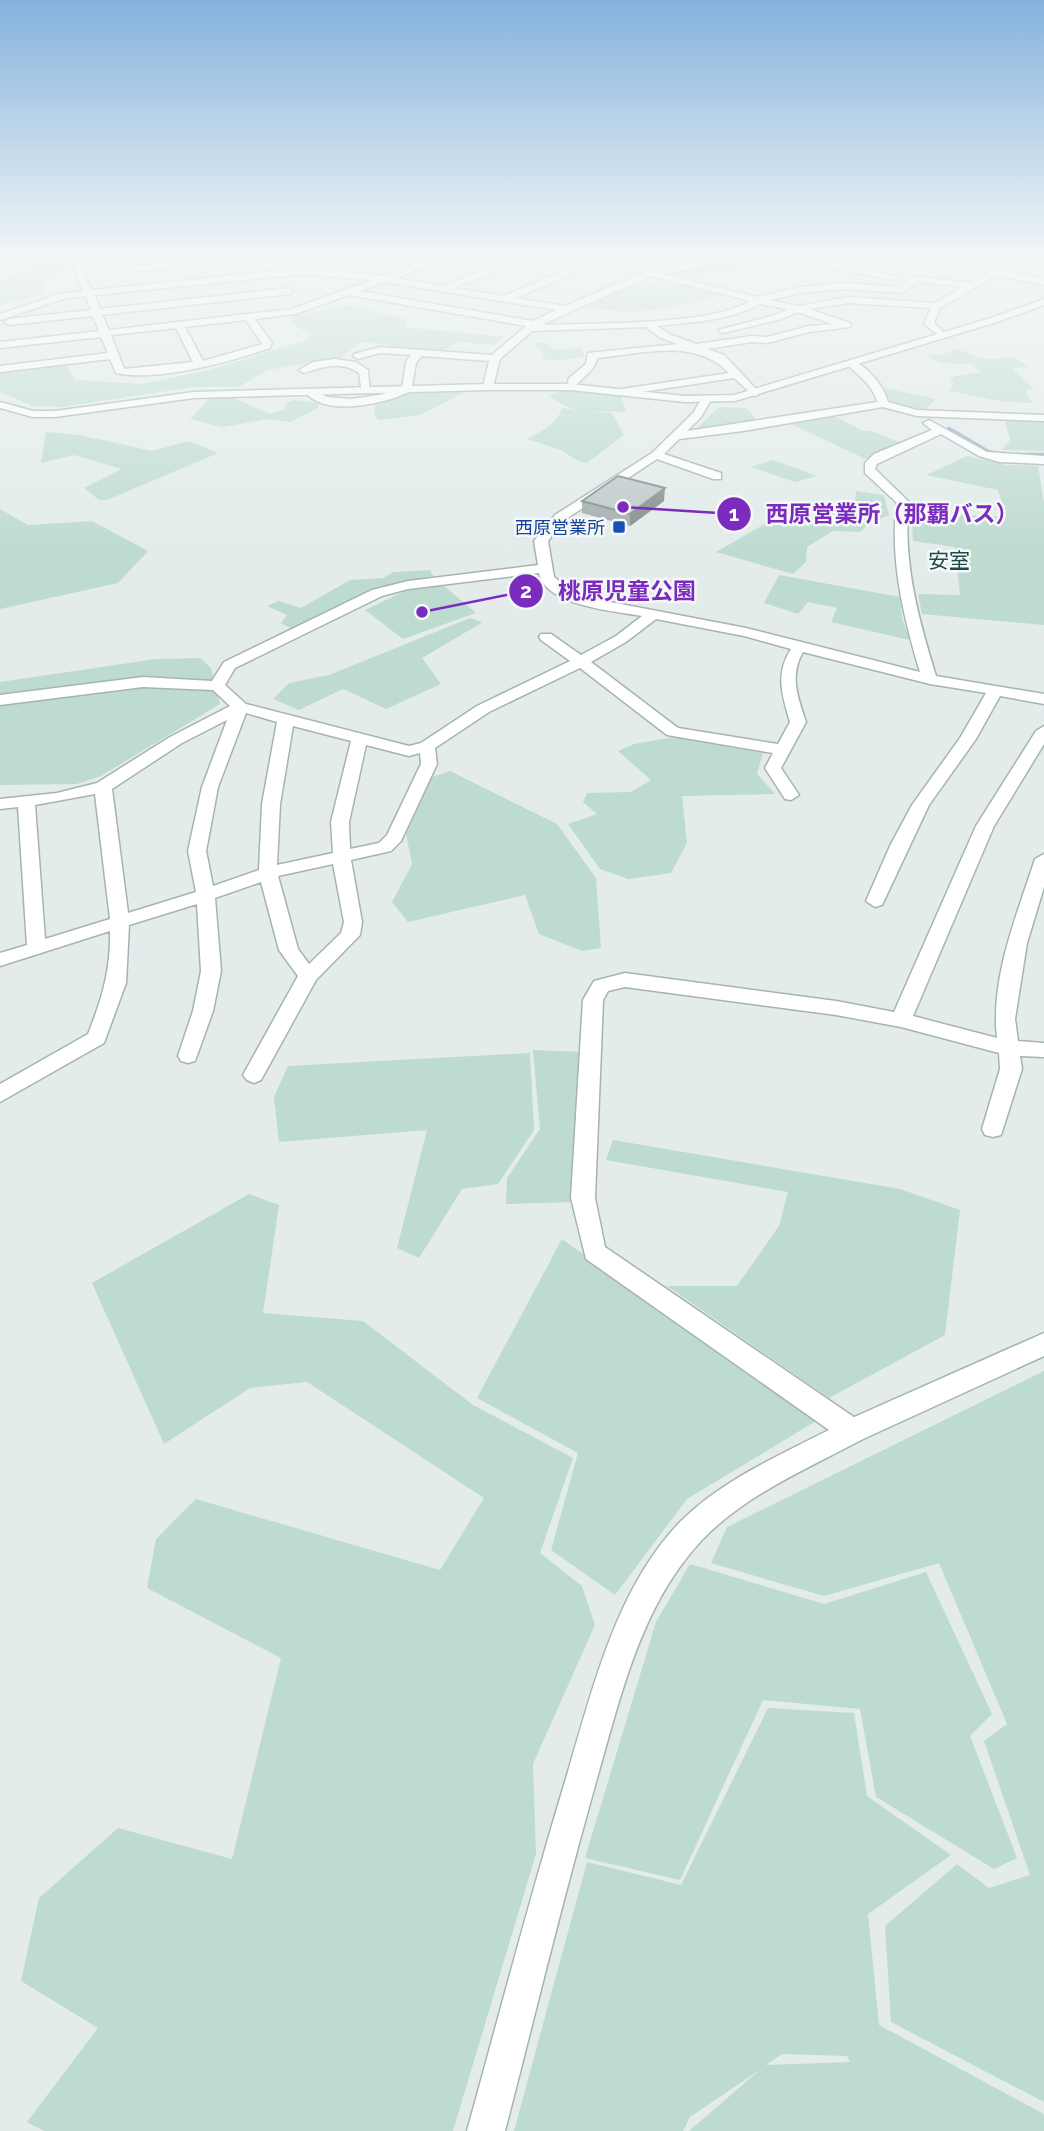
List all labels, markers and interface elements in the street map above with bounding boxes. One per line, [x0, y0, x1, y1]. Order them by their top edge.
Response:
callout: 西原営業所（那覇バス） [716, 492, 1032, 536]
text: 西原営業所（那覇バス） [766, 500, 1019, 527]
text: 1 [729, 501, 739, 526]
place label: 西原営業所 [515, 517, 605, 538]
marker: 西原営業所 [611, 519, 627, 535]
district label: 安室 [928, 548, 970, 573]
callout: 桃原児童公園 [509, 569, 710, 613]
text: 桃原児童公園 [558, 577, 696, 604]
text: 2 [520, 578, 532, 603]

